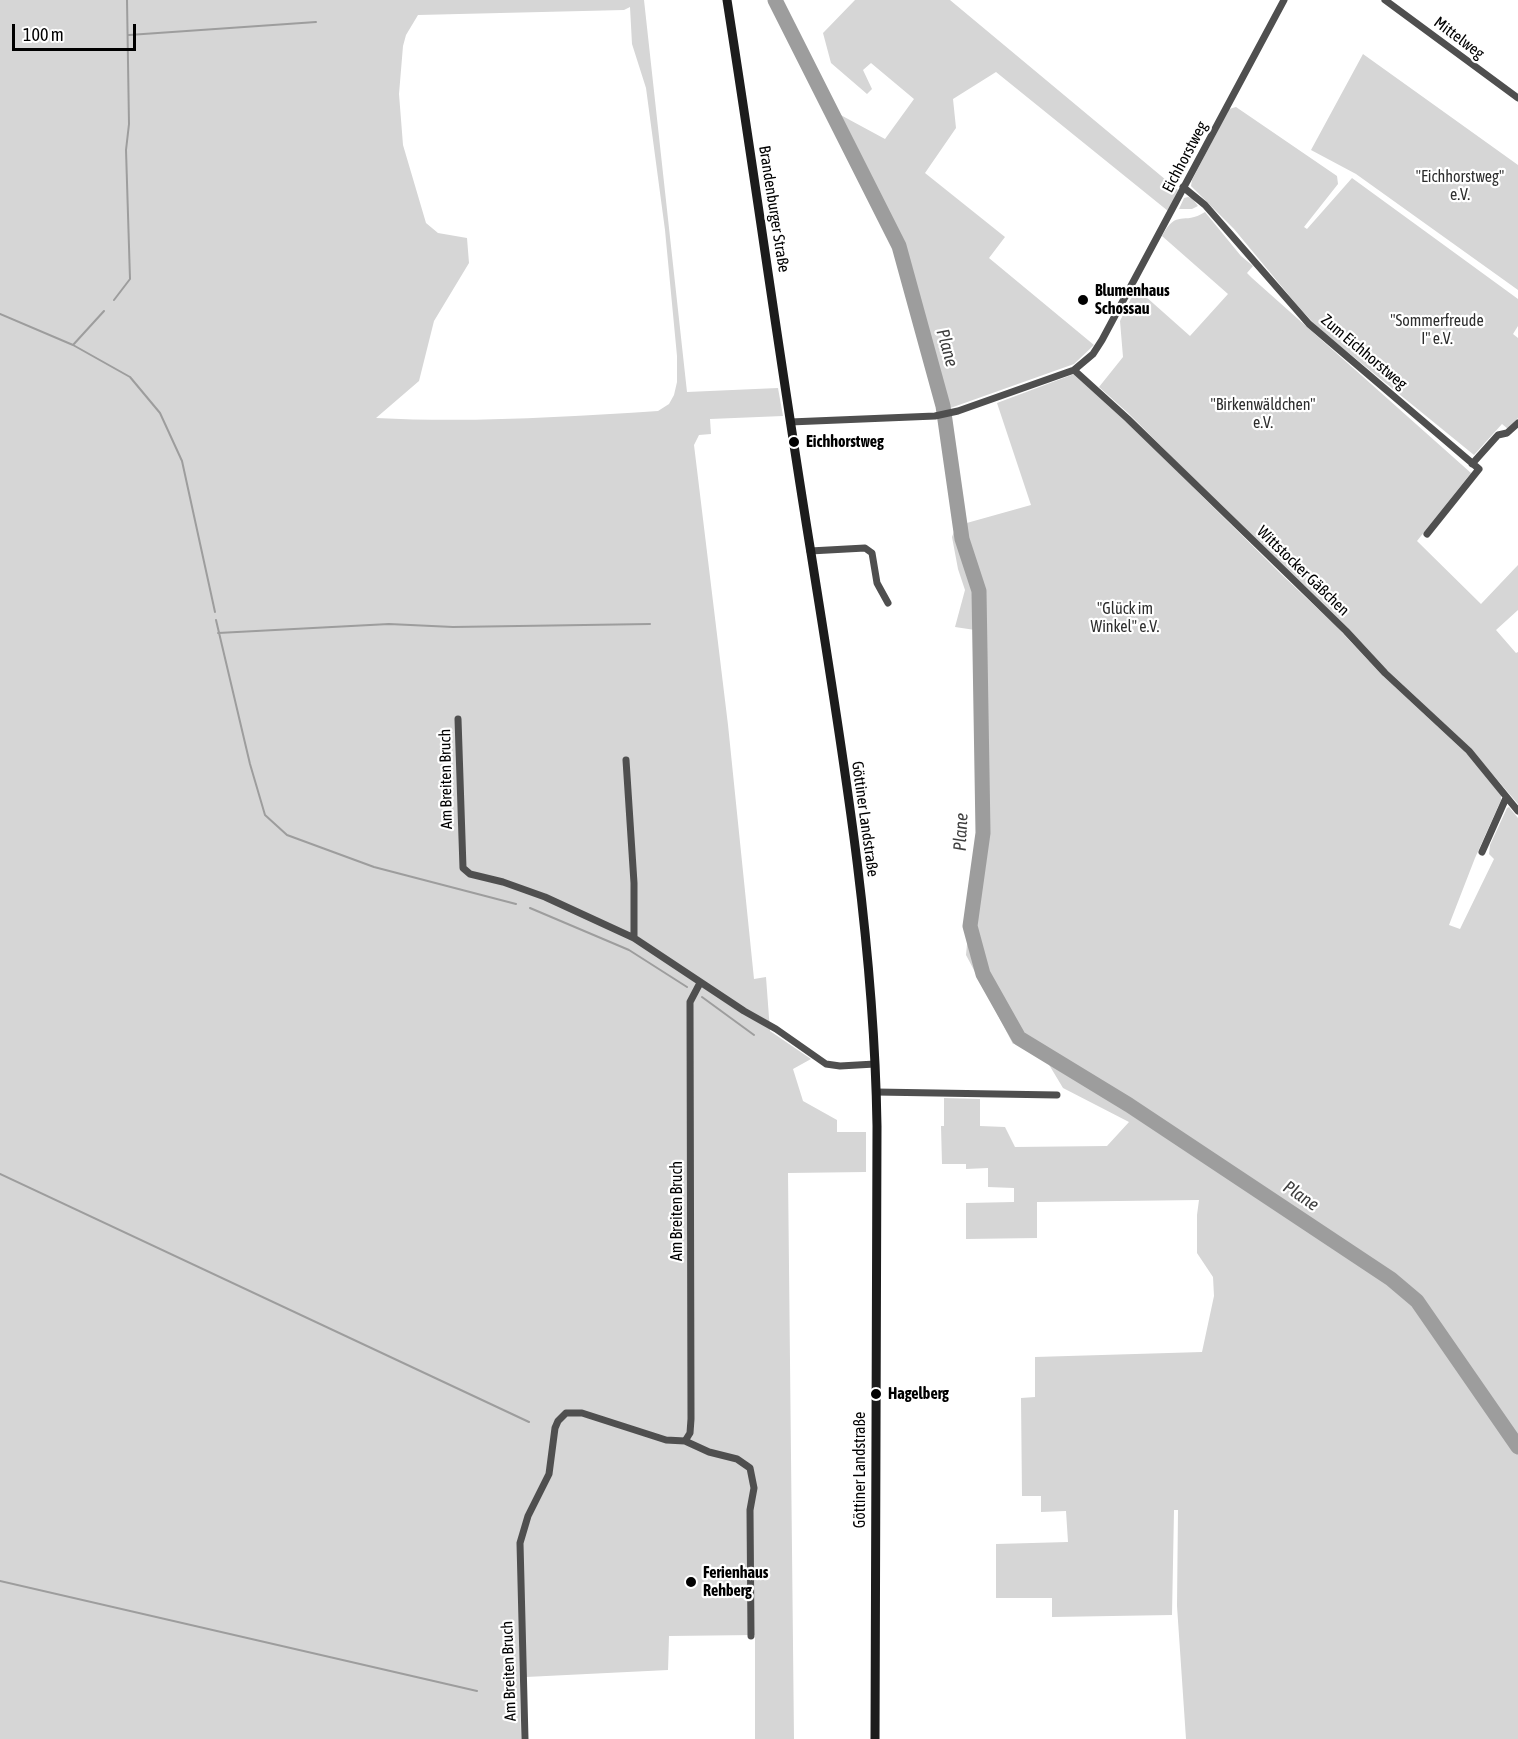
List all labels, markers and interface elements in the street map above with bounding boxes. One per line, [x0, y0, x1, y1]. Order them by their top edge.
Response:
scale bar [15, 12, 140, 50]
street label: Mittelweg [1430, 13, 1488, 63]
text: 100 m [23, 24, 64, 45]
street label: Eichhorstweg [1158, 118, 1212, 196]
street label: Brandenburger Straße [755, 144, 793, 274]
park label: "Eichhorstweg" e.V. [1416, 167, 1504, 205]
place label: Blumenhaus Schossau [1095, 281, 1170, 319]
marker: Blumenhaus Schossau [1076, 293, 1090, 307]
street label: Zum Eichhorstweg [1317, 310, 1411, 394]
park label: "Sommerfreude I" e.V. [1390, 311, 1484, 349]
water label: Plane [931, 326, 963, 370]
park label: "Birkenwäldchen" e.V. [1210, 395, 1316, 433]
place label: Eichhorstweg [806, 432, 884, 452]
marker: Eichhorstweg [787, 435, 801, 449]
street label: Wittstocker Gäßchen [1253, 522, 1353, 620]
park label: "Glück im Winkel" e.V. [1091, 599, 1159, 637]
street label: Am Breiten Bruch [436, 729, 456, 829]
street label: Göttiner Landstraße [847, 760, 883, 878]
water label: Plane [949, 812, 973, 852]
street label: Am Breiten Bruch [667, 1161, 687, 1261]
water label: Plane [1279, 1176, 1323, 1216]
place label: Hagelberg [888, 1384, 949, 1404]
marker: Hagelberg [869, 1387, 883, 1401]
street label: Göttiner Landstraße [850, 1412, 870, 1528]
place label: Ferienhaus Rehberg [703, 1563, 768, 1601]
marker: Ferienhaus Rehberg [684, 1575, 698, 1589]
street label: Am Breiten Bruch [498, 1621, 520, 1721]

